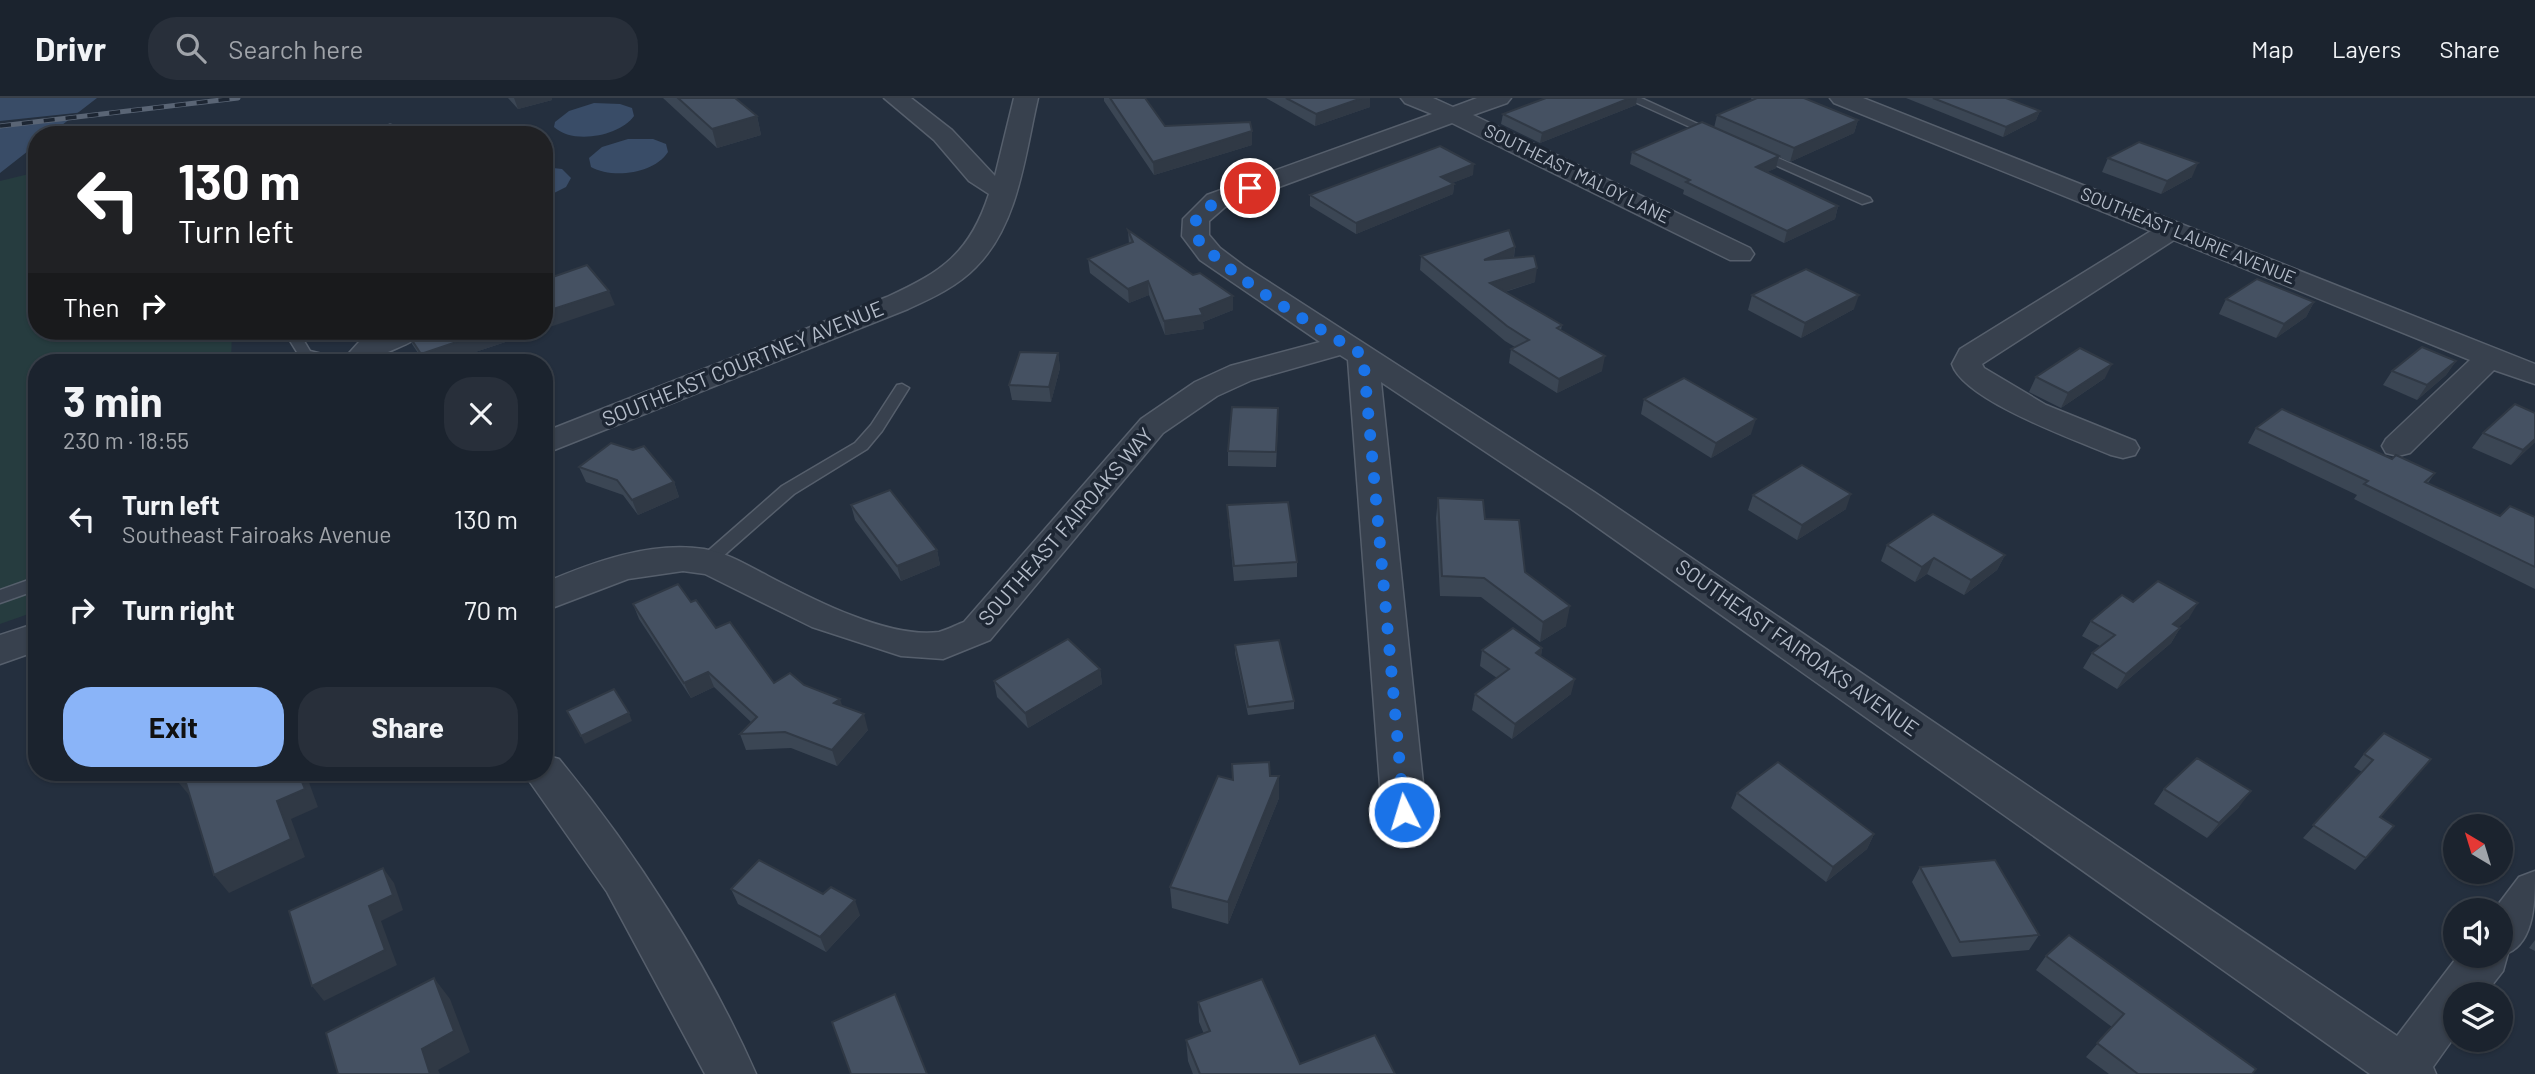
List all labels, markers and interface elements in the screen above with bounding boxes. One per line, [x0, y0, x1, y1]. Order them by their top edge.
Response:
search box [148, 17, 638, 80]
text: Drivr [35, 28, 106, 68]
icon: search [172, 29, 210, 67]
text: Search here [228, 33, 363, 64]
text: Map [2251, 34, 2294, 63]
text: Layers [2332, 34, 2401, 63]
text: Share [2439, 34, 2500, 63]
street label: SOUTHEAST MALOY LANE [1481, 118, 1674, 228]
text: 130 m [178, 151, 300, 210]
icon: left [63, 154, 154, 245]
pin [1220, 158, 1280, 218]
icon: arrive [1231, 169, 1269, 207]
street label: SOUTHEAST LAURIE AVENUE [2078, 182, 2299, 288]
text: Turn left [178, 211, 295, 249]
icon: right [134, 287, 172, 325]
text: Then [63, 291, 120, 322]
street label: SOUTHEAST COURTNEY AVENUE [598, 295, 887, 431]
text: 3 min [63, 375, 163, 425]
button: close [444, 377, 518, 451]
street label: SOUTHEAST FAIROAKS WAY [972, 422, 1158, 630]
text: 230 m · 18:55 [63, 426, 189, 454]
text: Turn left [122, 489, 220, 520]
icon: left [63, 500, 101, 538]
text: 130 m [454, 503, 518, 534]
text: Southeast Fairoaks Avenue [122, 520, 392, 548]
street label: SOUTHEAST FAIROAKS AVENUE [1671, 553, 1924, 741]
icon: right [63, 591, 101, 629]
text: Turn right [122, 594, 235, 625]
text: 70 m [464, 594, 518, 625]
button: Exit [63, 687, 284, 767]
button: Share [298, 687, 518, 767]
position arrow [1367, 775, 1441, 849]
north arrow [2443, 814, 2513, 884]
map controls [2443, 814, 2513, 1052]
button: sound [2443, 898, 2513, 968]
button: layers [2443, 982, 2513, 1052]

